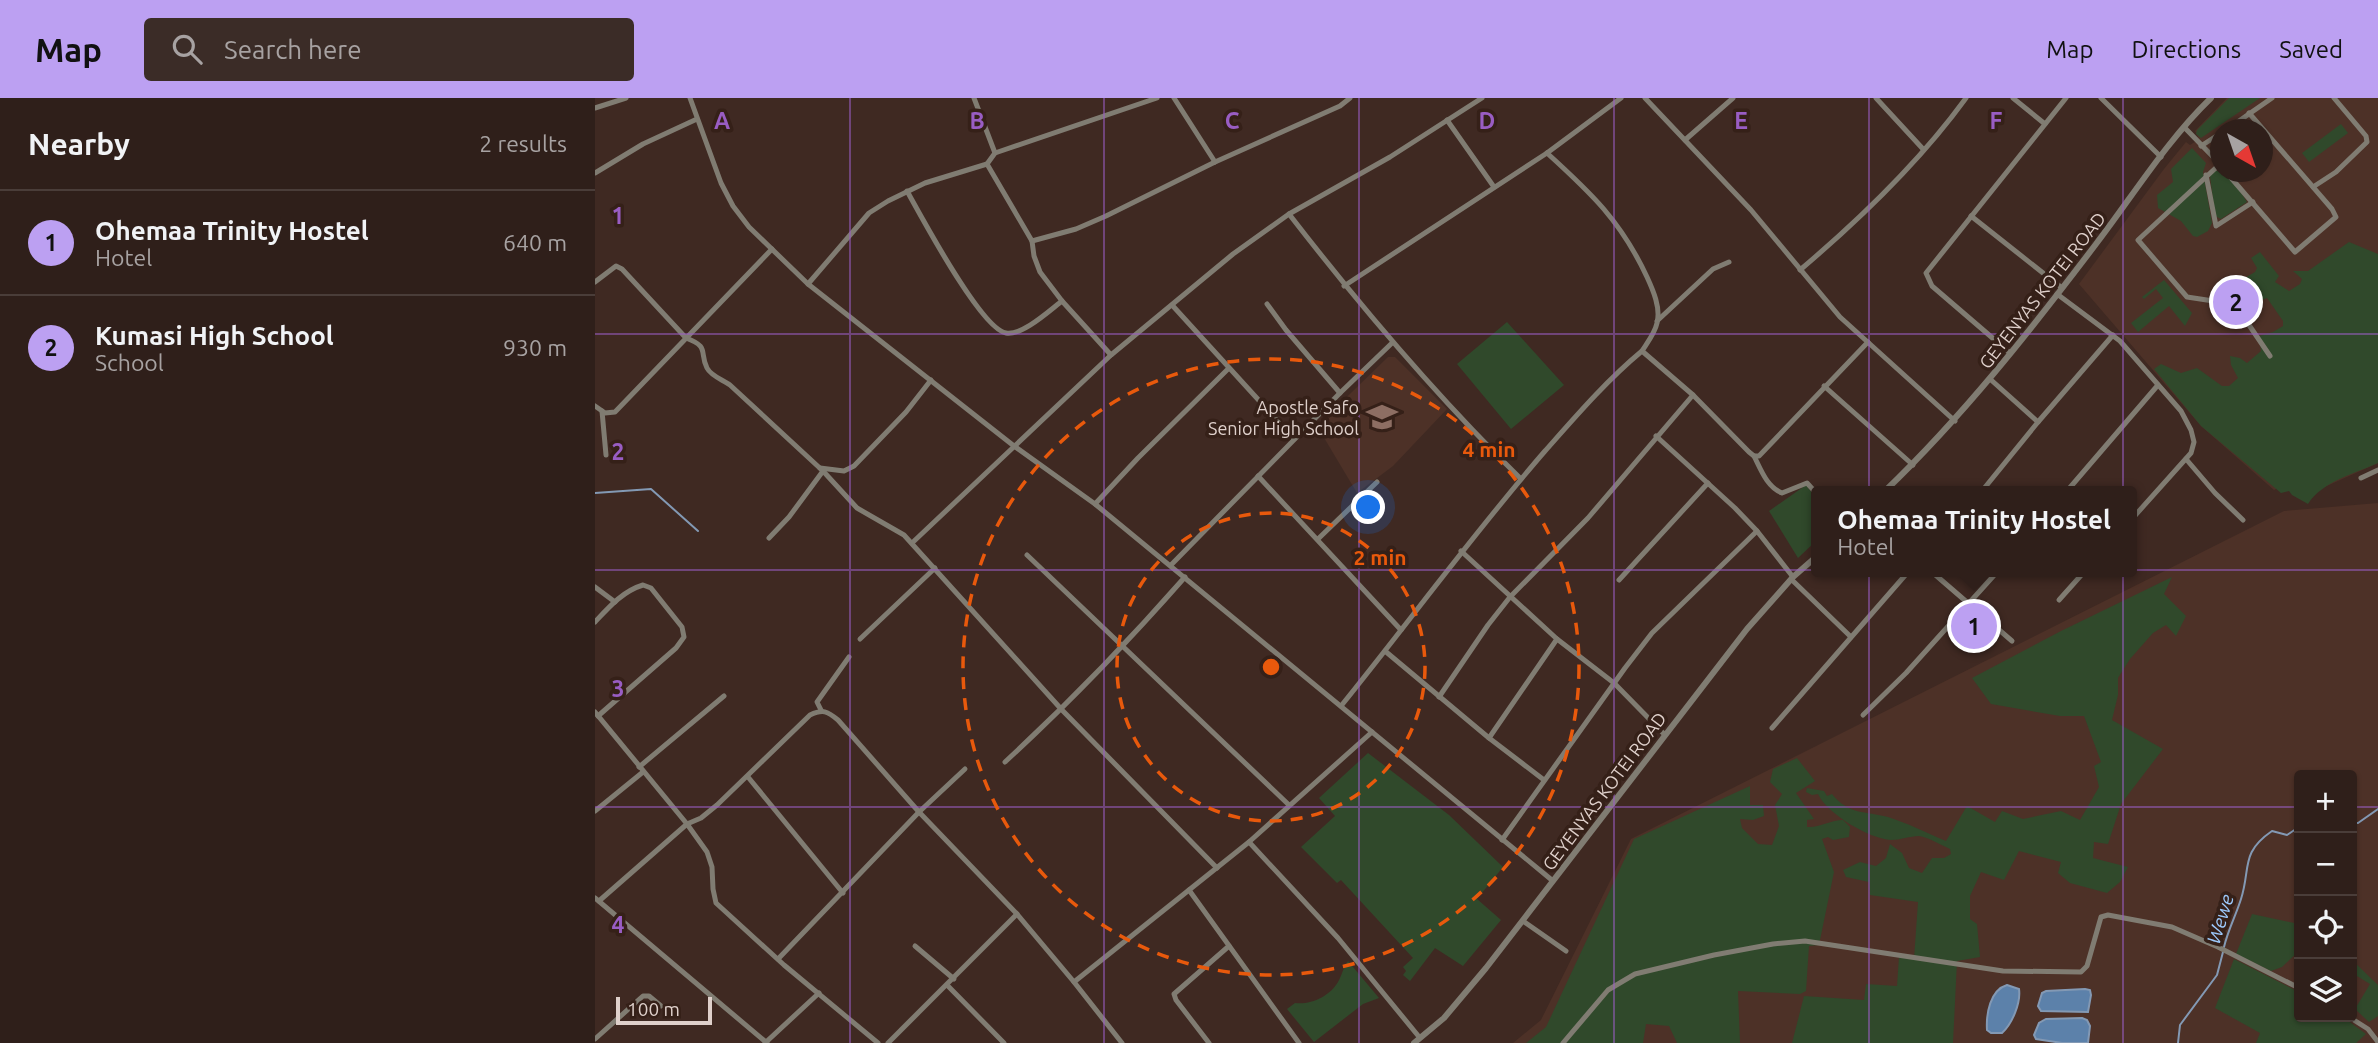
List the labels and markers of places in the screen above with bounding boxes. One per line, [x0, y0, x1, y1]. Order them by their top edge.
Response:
pin: 2 [2213, 276, 2259, 328]
place label: Apostle Safo Senior High School [1208, 397, 1359, 438]
school or university icon: Apostle Safo Senior High School [1365, 400, 1399, 434]
pin: 1 [1951, 600, 1997, 652]
centre of rings [1259, 655, 1283, 679]

